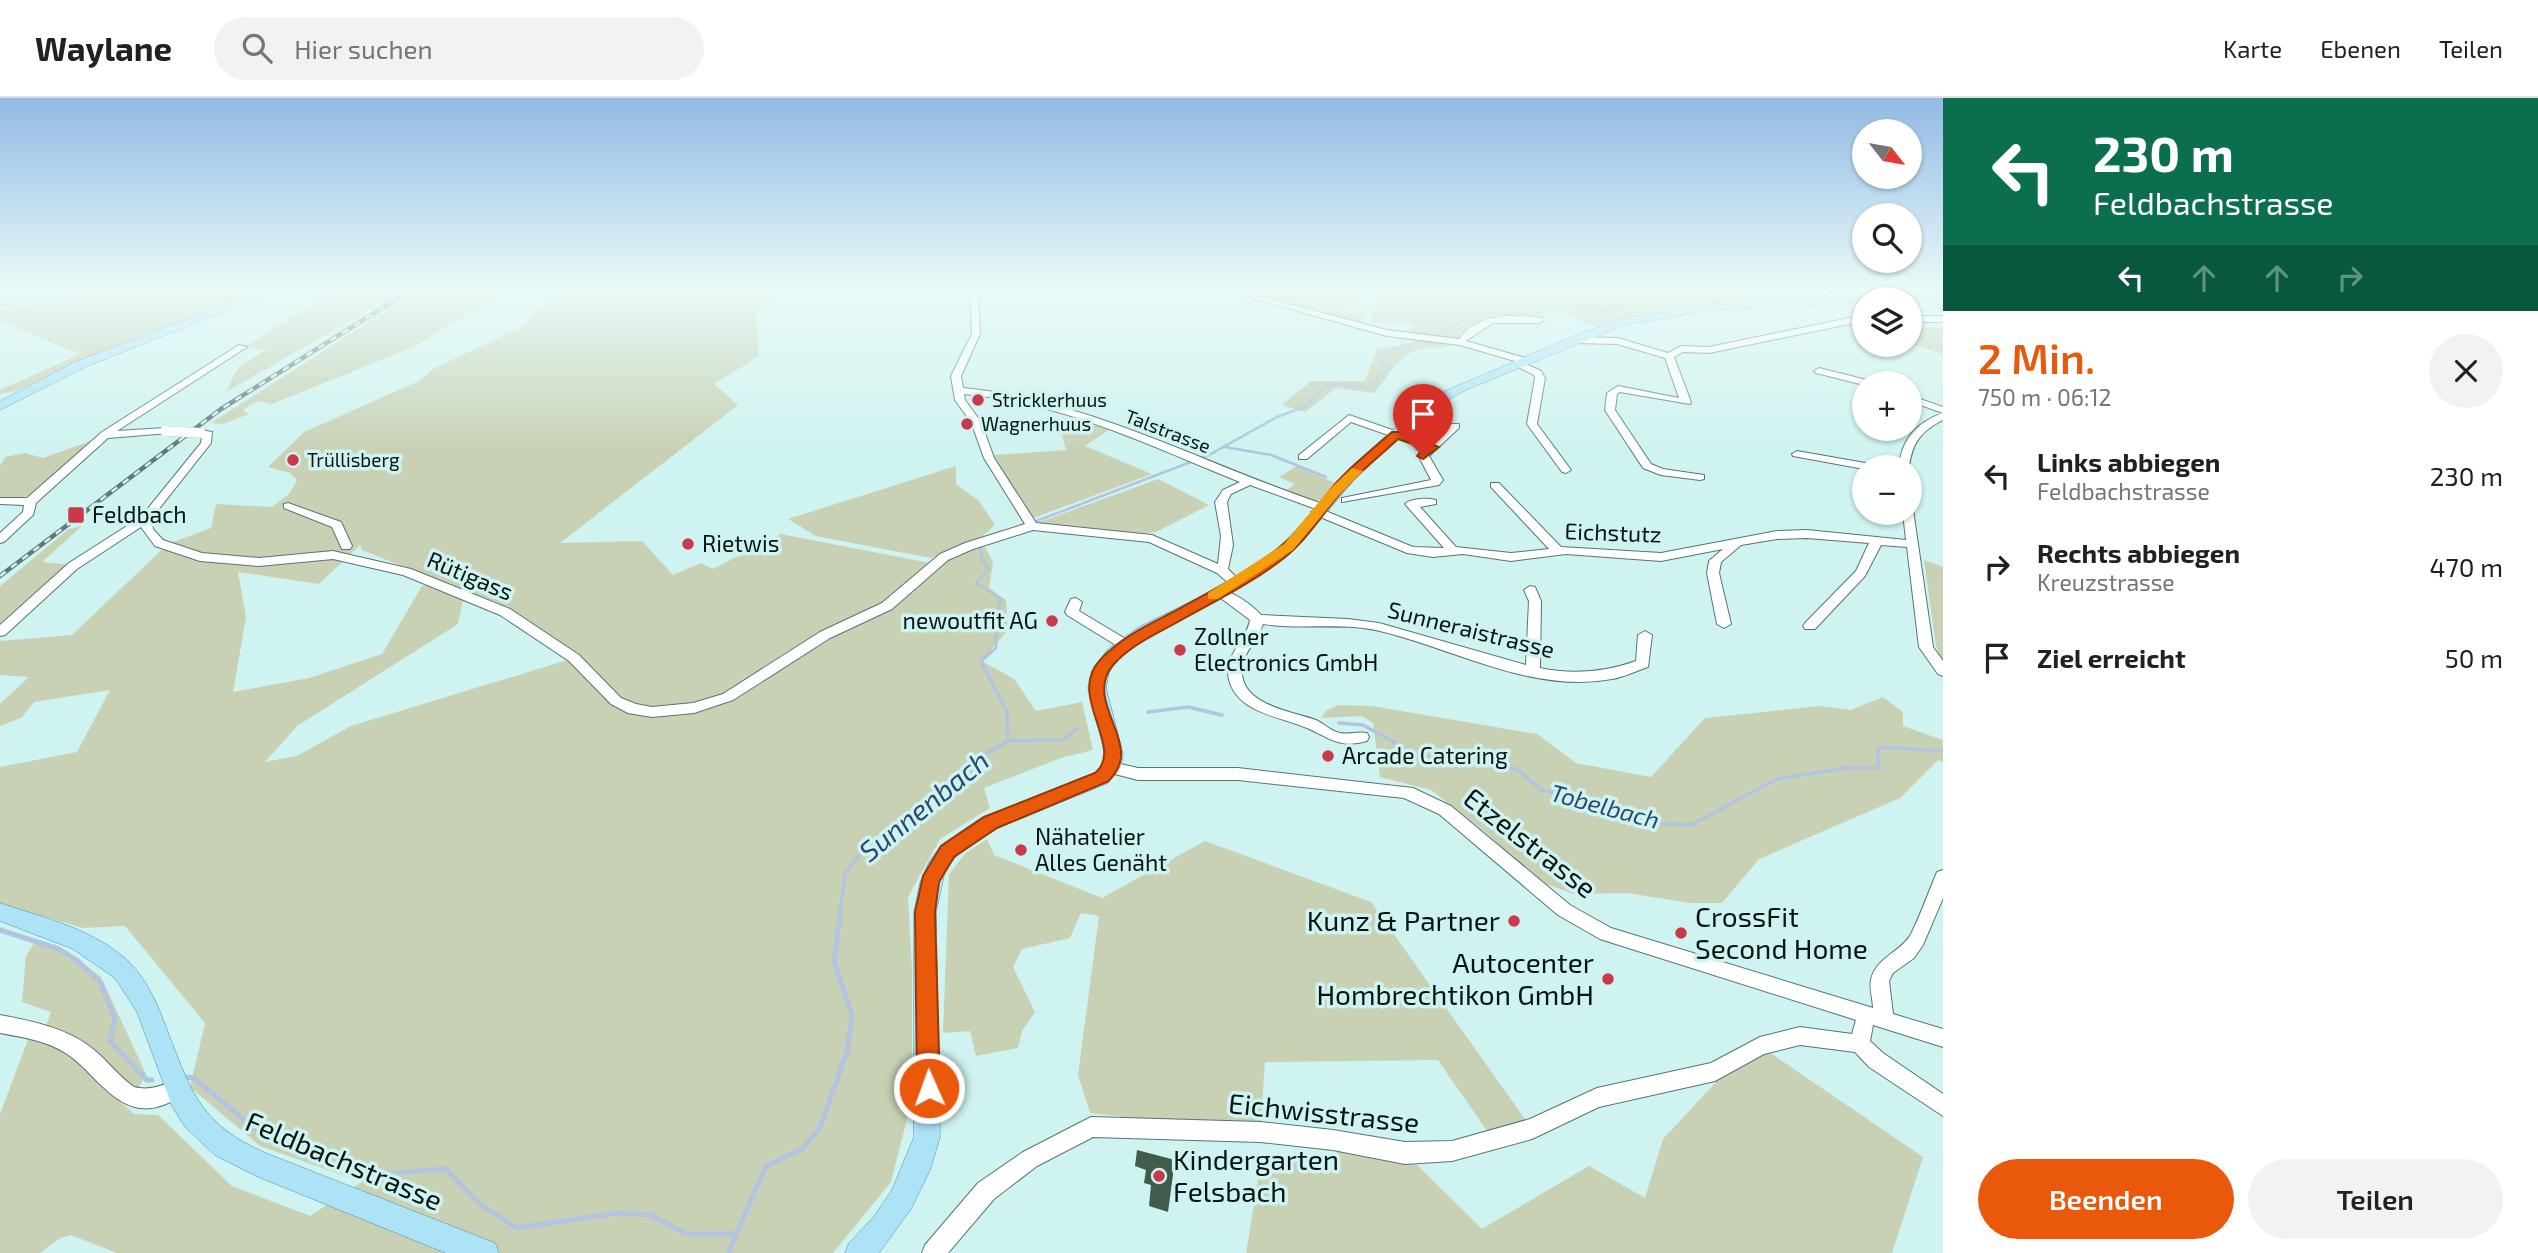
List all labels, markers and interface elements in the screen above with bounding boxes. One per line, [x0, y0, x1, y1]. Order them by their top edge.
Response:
search box [214, 17, 704, 80]
text: Waylane [35, 28, 172, 68]
icon: search [238, 29, 276, 67]
text: Hier suchen [294, 33, 433, 64]
text: Karte [2223, 34, 2282, 63]
text: Ebenen [2320, 34, 2401, 63]
text: Teilen [2439, 34, 2503, 63]
north arrow [1852, 119, 1922, 189]
map controls [1852, 119, 1922, 525]
text: 230 m [2093, 123, 2234, 182]
icon: left [1978, 126, 2069, 217]
text: Feldbachstrasse [2093, 183, 2333, 221]
button: search [1852, 203, 1922, 273]
icon: left [2112, 259, 2150, 297]
icon: ahead [2185, 259, 2223, 297]
icon: ahead [2258, 259, 2296, 297]
icon: right [2331, 259, 2369, 297]
button: layers [1852, 287, 1922, 357]
text: 2 Min. [1978, 332, 2095, 382]
button: close [2429, 334, 2503, 408]
button: + [1852, 371, 1922, 441]
text: 750 m · 06:12 [1978, 383, 2111, 411]
pin [1393, 384, 1453, 456]
place label: Stricklerhuus [992, 388, 1107, 411]
marker: Stricklerhuus [970, 392, 986, 408]
icon: arrive [1404, 395, 1442, 433]
street label: Talstrasse [1122, 404, 1214, 457]
place label: Wagnerhuus [981, 412, 1091, 435]
marker: Wagnerhuus [959, 416, 975, 432]
text: Links abbiegen [2037, 446, 2221, 477]
place label: Trüllisberg [307, 448, 400, 471]
marker: Trüllisberg [285, 452, 301, 468]
button: − [1852, 455, 1922, 525]
icon: left [1978, 457, 2016, 495]
text: 230 m [2430, 460, 2503, 491]
text: Feldbachstrasse [2037, 477, 2210, 505]
place label: Feldbach [92, 500, 187, 528]
marker: Feldbach [66, 505, 86, 525]
street label: Eichstutz [1564, 516, 1662, 548]
place label: Rietwis [702, 529, 779, 557]
marker: Rietwis [680, 536, 696, 552]
text: Rechts abbiegen [2037, 537, 2240, 568]
street label: Rütigass [423, 545, 518, 606]
icon: right [1978, 548, 2016, 586]
text: 470 m [2429, 551, 2503, 582]
text: Kreuzstrasse [2037, 568, 2175, 596]
street label: Sunneraistrasse [1385, 595, 1557, 663]
place label: newoutfit AG [903, 606, 1038, 634]
marker: newoutfit AG [1044, 613, 1060, 629]
place label: Zollner Electronics GmbH [1194, 622, 1378, 676]
icon: arrive [1978, 639, 2016, 677]
marker: Zollner Electronics GmbH [1172, 642, 1188, 658]
text: Ziel erreicht [2037, 642, 2186, 673]
text: 50 m [2445, 642, 2503, 673]
place label: Arcade Catering [1342, 741, 1508, 769]
water label: Sunnenbach [852, 743, 995, 868]
marker: Arcade Catering [1320, 748, 1336, 764]
water label: Tobelbach [1548, 777, 1663, 834]
street label: Etzelstrasse [1458, 780, 1604, 905]
place label: Nähatelier Alles Genäht [1035, 822, 1167, 876]
marker: Nähatelier Alles Genäht [1013, 842, 1029, 858]
place label: CrossFit Second Home [1695, 899, 1868, 965]
place label: Kunz & Partner [1307, 903, 1500, 937]
marker: Kunz & Partner [1506, 913, 1522, 929]
marker: CrossFit Second Home [1673, 925, 1689, 941]
place label: Autocenter Hombrechtikon GmbH [1316, 945, 1594, 1011]
marker: Autocenter Hombrechtikon GmbH [1600, 971, 1616, 987]
position arrow [892, 1051, 966, 1125]
street label: Eichwisstrasse [1227, 1085, 1421, 1139]
street label: Feldbachstrasse [241, 1103, 448, 1217]
place label: Kindergarten Felsbach [1173, 1142, 1339, 1208]
button: Beenden [1978, 1159, 2234, 1239]
button: Teilen [2248, 1159, 2503, 1239]
marker: Kindergarten Felsbach [1151, 1168, 1167, 1184]

